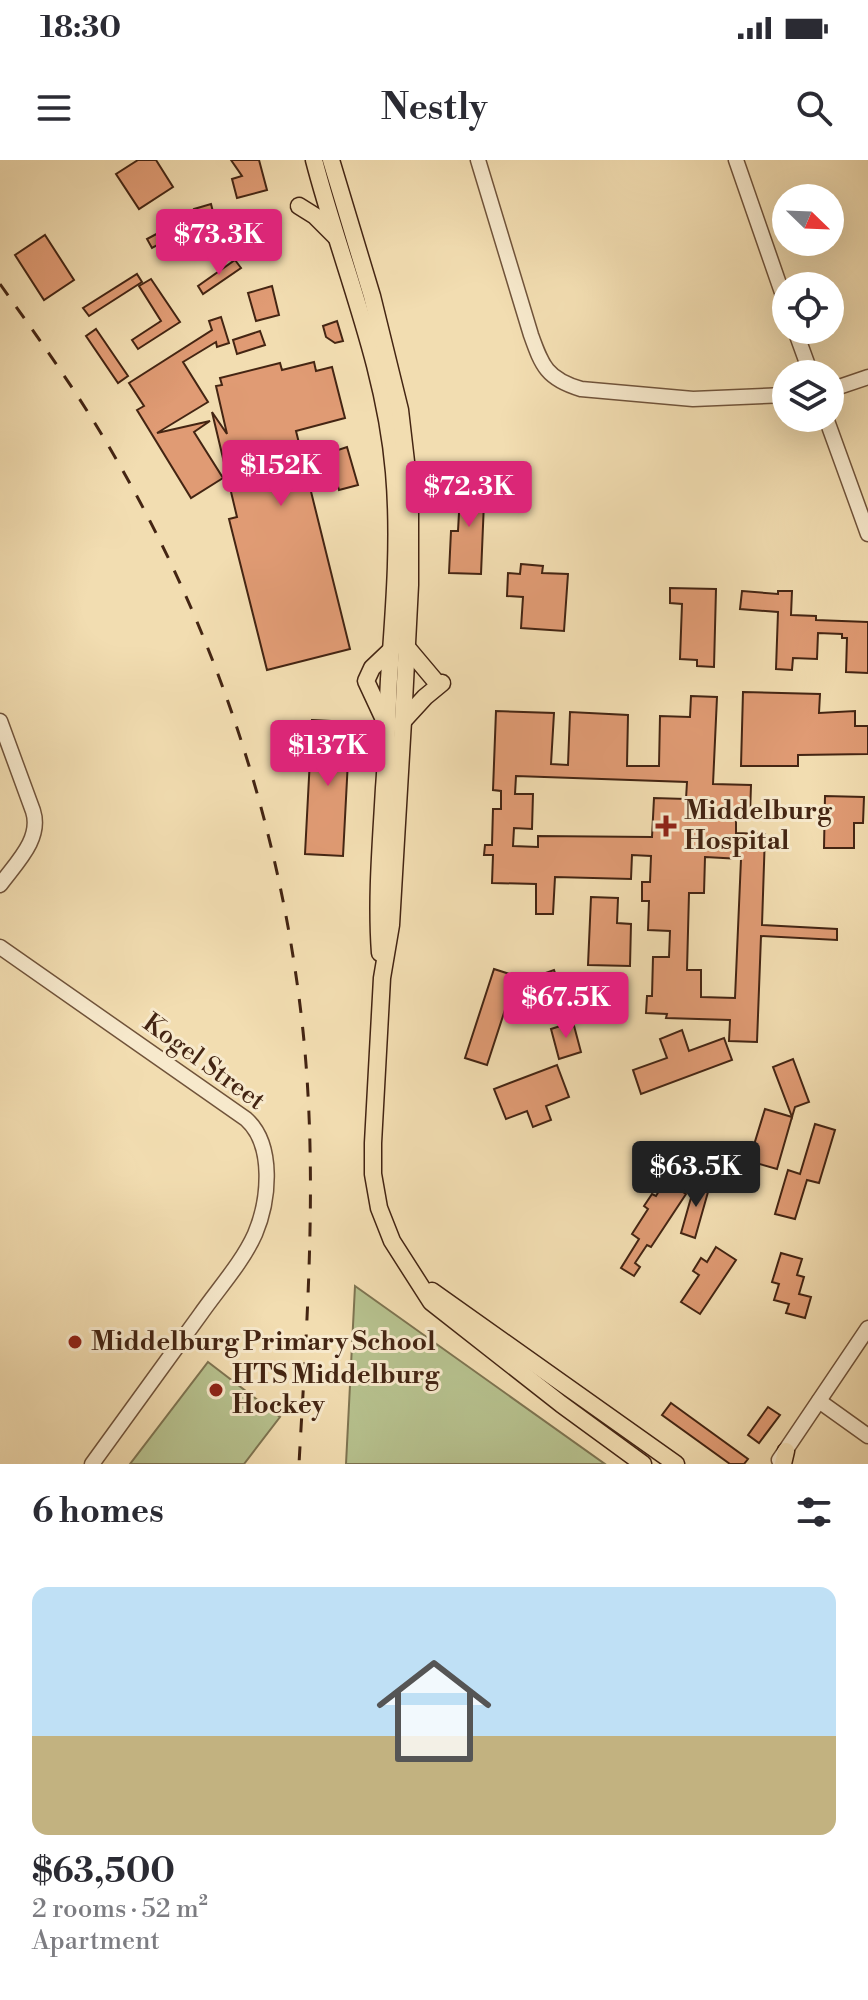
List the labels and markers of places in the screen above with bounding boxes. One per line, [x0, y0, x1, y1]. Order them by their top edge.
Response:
pin: $73.3K [154, 209, 284, 277]
pin: $152K [225, 440, 337, 508]
pin: $72.3K [404, 461, 534, 529]
pin: $137K [272, 720, 384, 788]
place label: Middelburg Hospital [684, 795, 833, 857]
marker: Middelburg Hospital [655, 815, 677, 837]
pin: $67.5K [501, 972, 631, 1040]
pin: $63.5K [631, 1141, 761, 1209]
place label: Middelburg Primary School [91, 1326, 436, 1358]
marker: Middelburg Primary School [66, 1333, 84, 1351]
place label: HTS Middelburg Hockey [232, 1359, 441, 1421]
marker: HTS Middelburg Hockey [207, 1381, 225, 1399]

